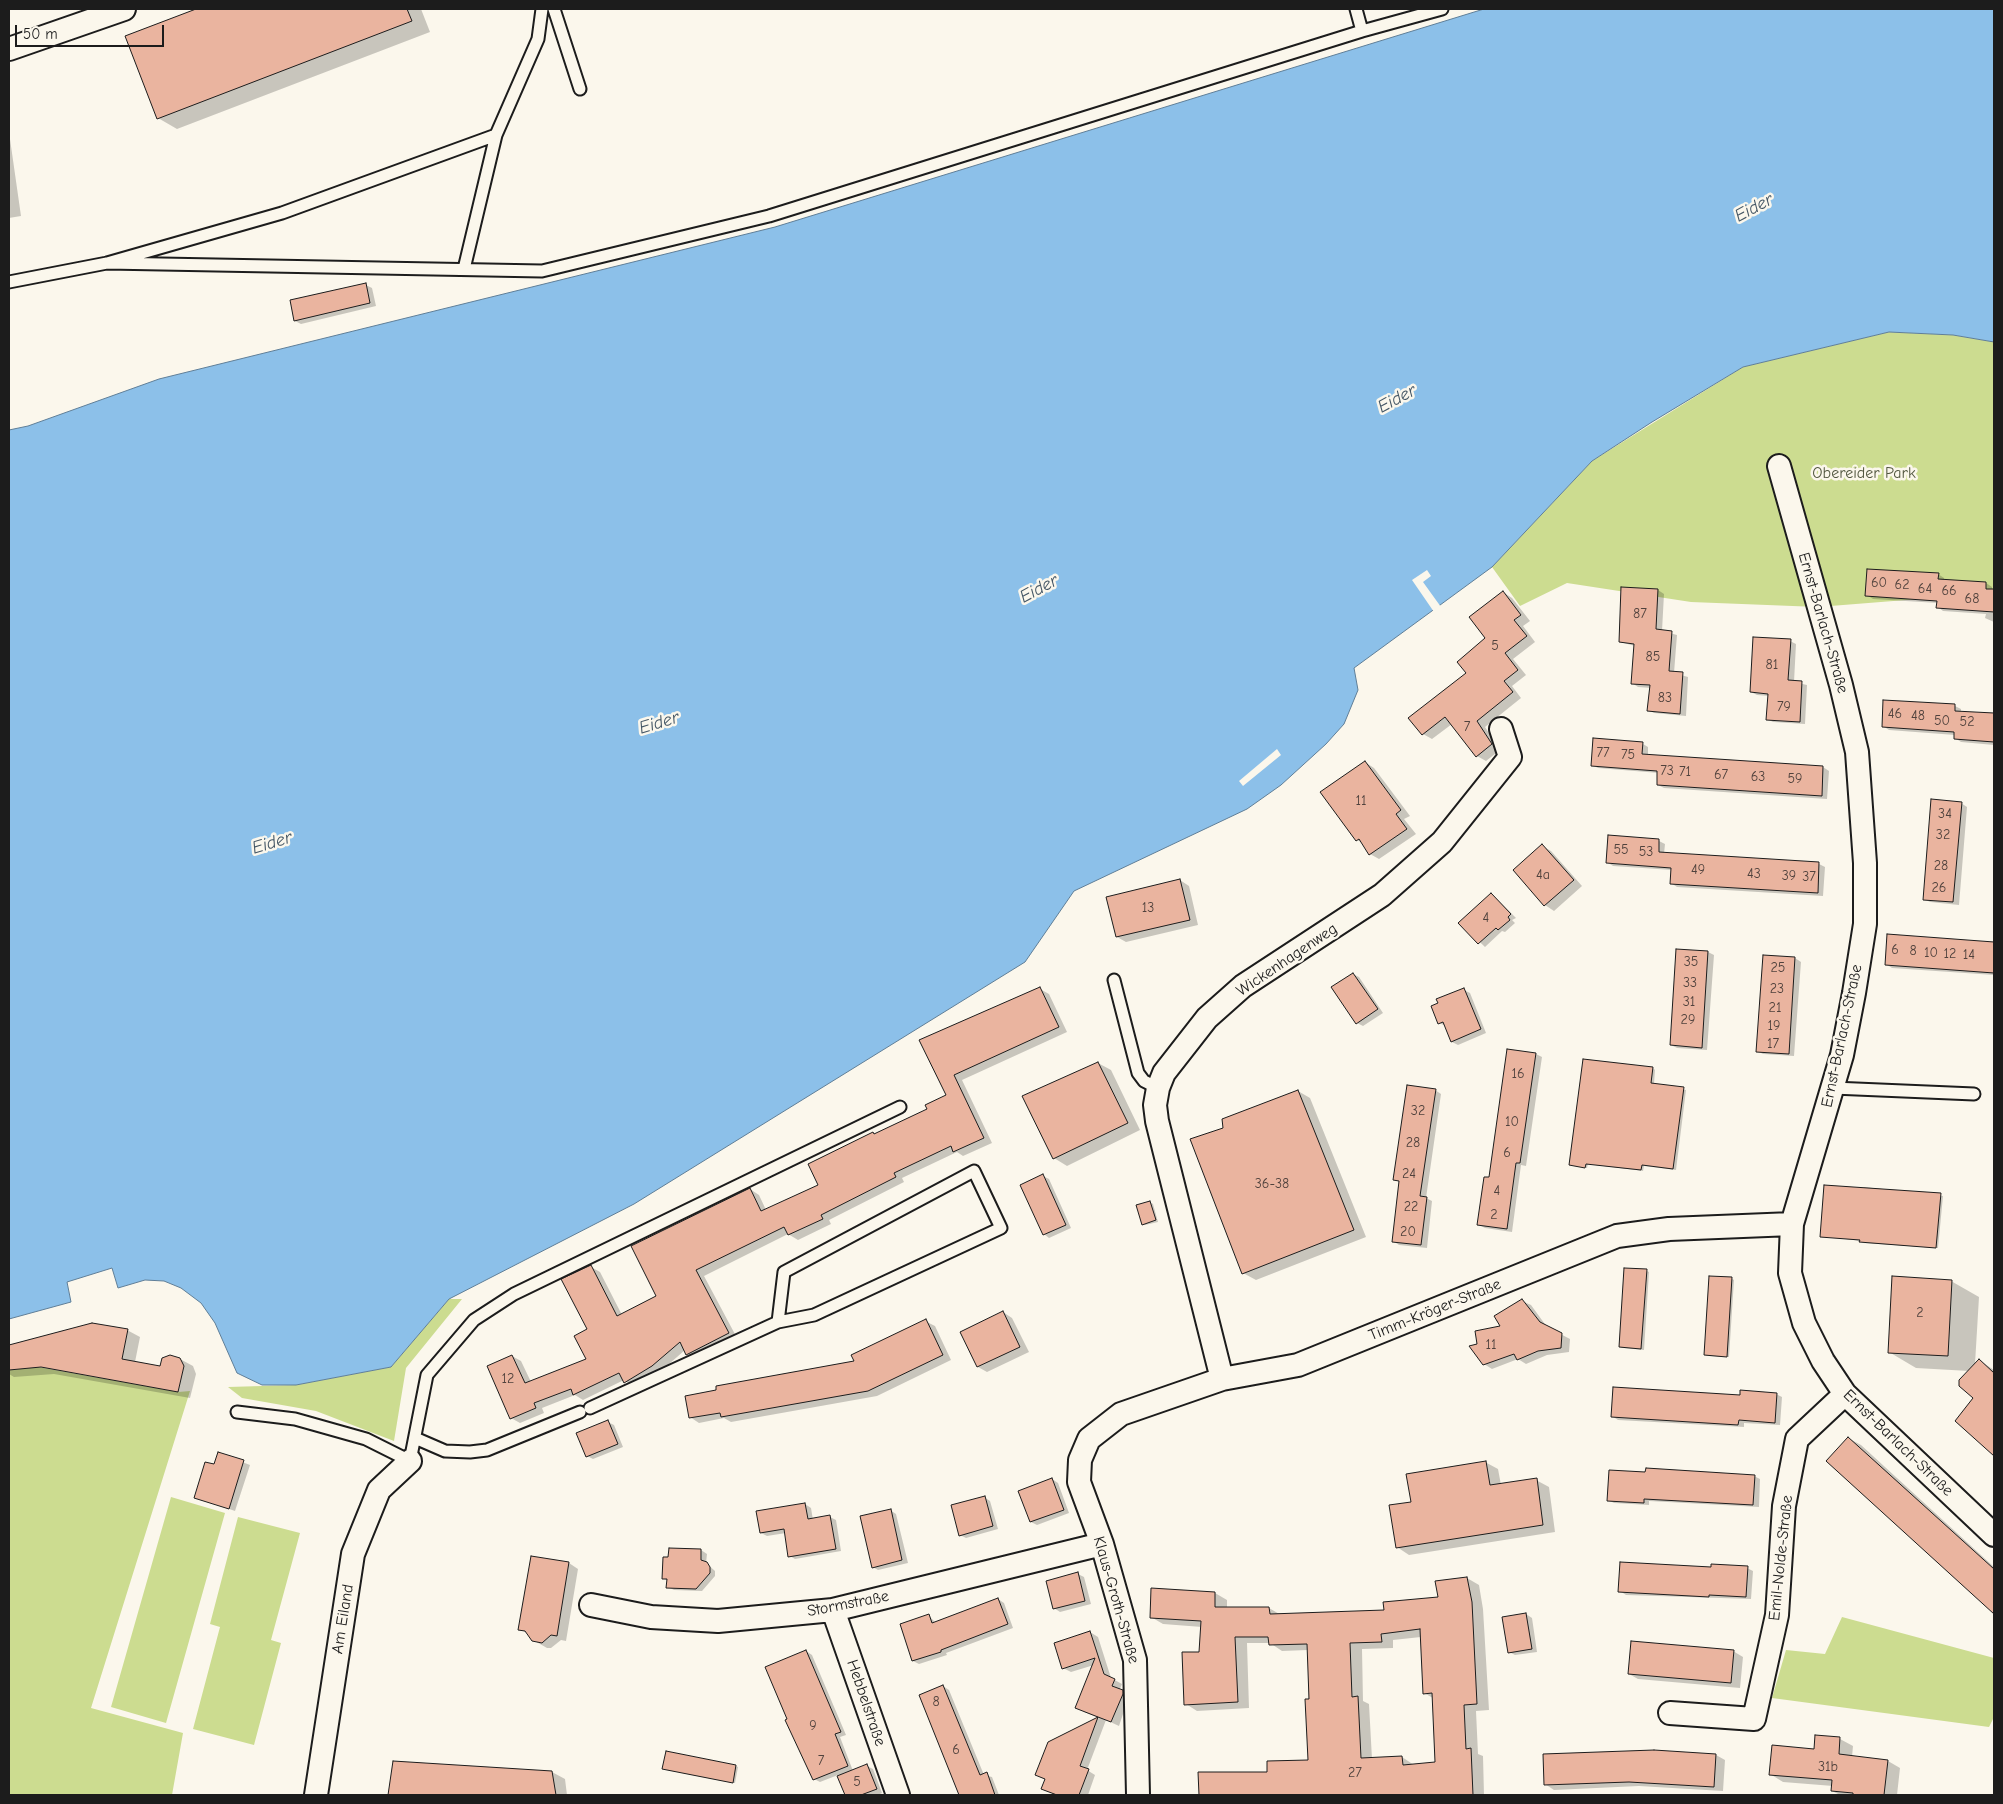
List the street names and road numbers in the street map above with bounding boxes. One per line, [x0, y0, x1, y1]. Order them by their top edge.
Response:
street label: Ernst-Barlach-Straße [1794, 550, 1852, 696]
street label: Wickenhagenweg [1233, 919, 1341, 1001]
street label: Ernst-Barlach-Straße [1817, 963, 1867, 1109]
street label: Timm-Kröger-Straße [1366, 1275, 1504, 1345]
street label: Ernst-Barlach-Straße [1839, 1386, 1957, 1500]
street label: Emil-Nolde-Straße [1765, 1494, 1797, 1622]
street label: Klaus-Groth-Straße [1089, 1534, 1143, 1666]
street label: Am Eiland [328, 1583, 358, 1655]
street label: Stormstraße [805, 1587, 891, 1621]
street label: Hebbelstraße [842, 1657, 890, 1749]

